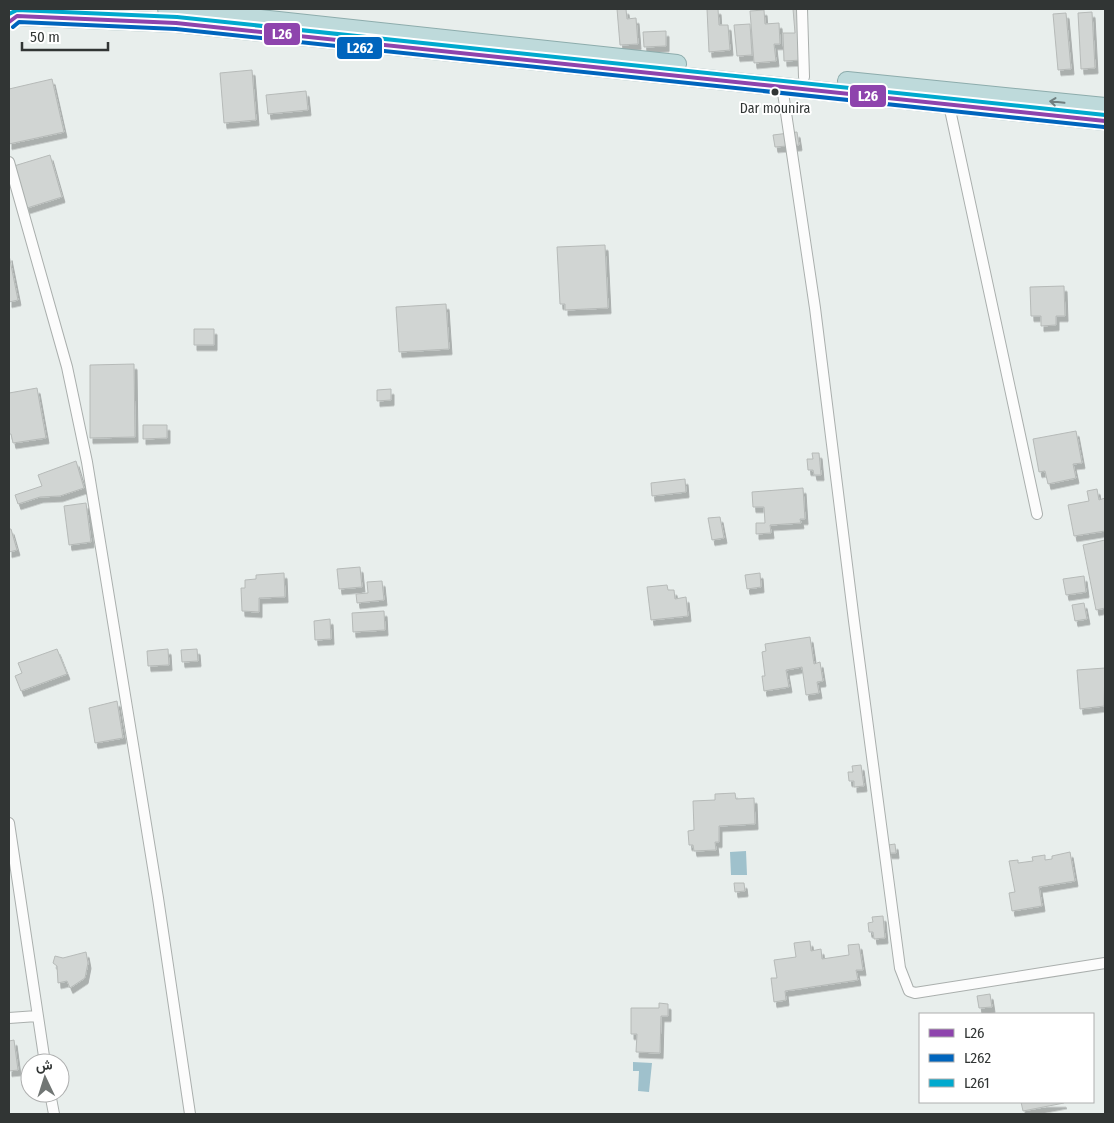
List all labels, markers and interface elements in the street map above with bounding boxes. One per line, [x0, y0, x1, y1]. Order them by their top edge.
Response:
scale bar [22, 20, 109, 52]
line badge: L26 [263, 22, 301, 46]
text: L26 [272, 26, 292, 43]
text: 50 m [30, 28, 60, 46]
line badge: L262 [336, 36, 383, 60]
text: L262 [347, 40, 374, 57]
line badge: L26 [849, 84, 887, 108]
marker: Dar mounira [770, 87, 780, 97]
text: L26 [858, 88, 878, 105]
one-way arrow [1049, 97, 1065, 107]
place label: Dar mounira [740, 100, 810, 117]
legend [919, 1013, 1094, 1103]
text: L26 [964, 1024, 985, 1042]
text: L262 [964, 1049, 991, 1067]
north arrow [20, 1053, 70, 1103]
text: ش [35, 1056, 53, 1075]
text: L261 [964, 1074, 990, 1092]

